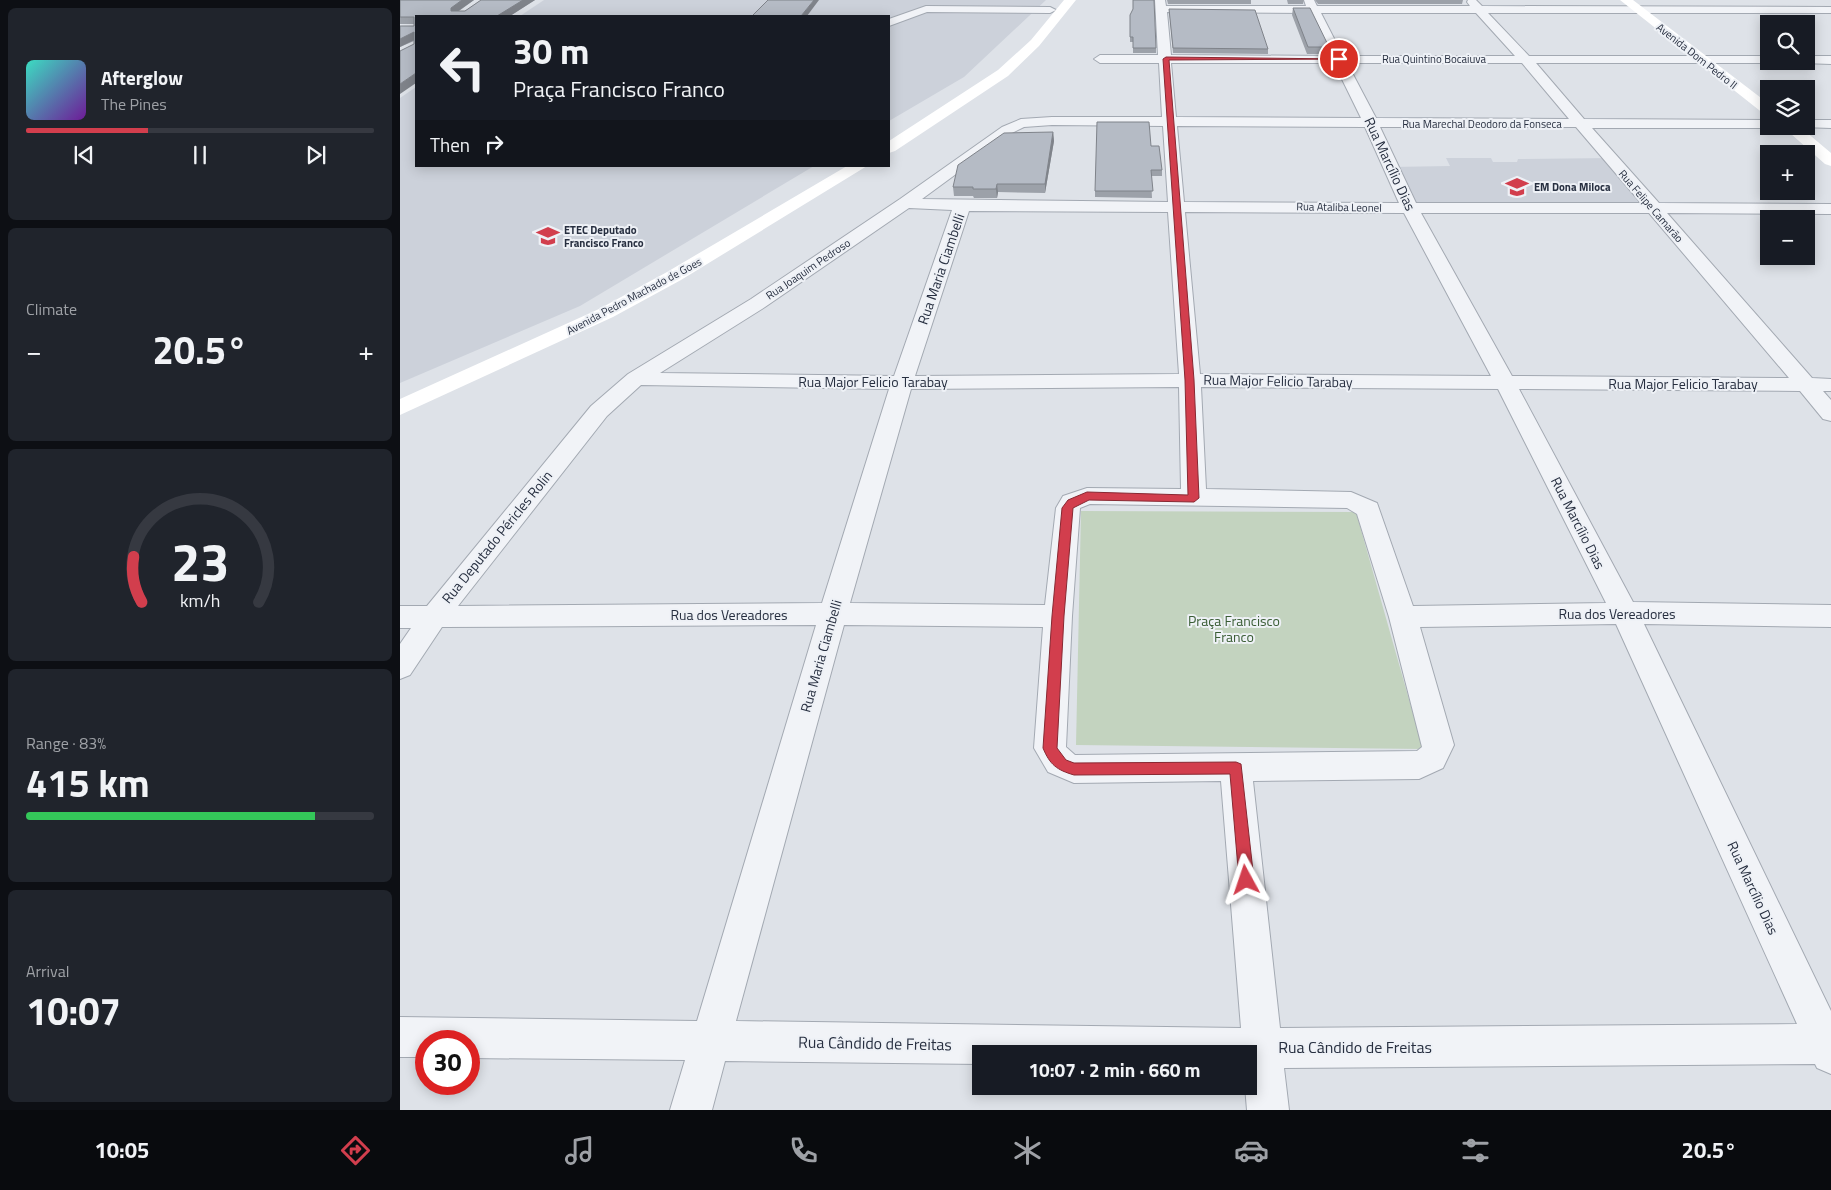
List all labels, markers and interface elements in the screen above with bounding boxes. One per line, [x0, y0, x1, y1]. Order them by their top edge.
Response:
map controls [1760, 15, 1815, 265]
button: search [1760, 15, 1815, 70]
street label: Avenida Dom Pedro II [1653, 19, 1741, 93]
text: 30 m [513, 24, 589, 78]
icon: left [430, 35, 495, 100]
pin [1318, 38, 1360, 80]
icon: arrive [1325, 45, 1353, 73]
street label: Rua Quintino Bocaiuva [1382, 51, 1487, 67]
text: Afterglow [101, 63, 183, 92]
text: Praça Francisco Franco [513, 72, 725, 106]
button: layers [1760, 80, 1815, 135]
text: The Pines [101, 92, 167, 116]
street label: Rua Marcílio Dias [1360, 113, 1421, 214]
street label: Rua Marechal Deodoro da Fonseca [1402, 116, 1562, 132]
text: Then [430, 130, 470, 159]
icon: right [480, 130, 508, 158]
icon: previous [70, 141, 98, 169]
icon: pause [186, 141, 214, 169]
icon: next [302, 141, 330, 169]
button: + [1760, 145, 1815, 200]
street label: Rua Felipe Camarão [1615, 166, 1687, 246]
school or university icon: EM Dona Miloca [1504, 174, 1530, 200]
place label: EM Dona Miloca [1534, 179, 1611, 195]
street label: Rua Ataliba Leonel [1296, 198, 1382, 216]
street label: Rua Maria Ciambelli [912, 210, 969, 327]
button: − [1760, 210, 1815, 265]
place label: ETEC Deputado Francisco Franco [564, 222, 644, 251]
school or university icon: ETEC Deputado Francisco Franco [535, 223, 561, 249]
street label: Rua Joaquim Pedroso [763, 235, 854, 303]
street label: Avenida Pedro Machado de Goes [564, 253, 704, 339]
text: Climate [26, 297, 77, 321]
text: 20.5° [153, 321, 247, 379]
text: − [26, 329, 42, 372]
text: + [358, 329, 374, 372]
street label: Rua Major Felicio Tarabay [1203, 369, 1353, 392]
street label: Rua Major Felicio Tarabay [798, 371, 948, 392]
street label: Rua Major Felicio Tarabay [1608, 373, 1758, 394]
street label: Rua Deputado Péricles Rolin [436, 466, 557, 608]
street label: Rua Marcílio Dias [1546, 473, 1611, 573]
text: 23 [171, 522, 229, 601]
text: km/h [180, 587, 220, 614]
street label: Rua Maria Ciambelli [794, 597, 847, 715]
street label: Rua dos Vereadores [1558, 603, 1676, 624]
street label: Rua dos Vereadores [670, 604, 788, 625]
park label: Praça Francisco Franco [1188, 610, 1280, 647]
text: Range · 83% [26, 731, 106, 755]
text: 415 km [26, 754, 150, 812]
street label: Rua Marcílio Dias [1723, 837, 1784, 938]
position arrow [1219, 853, 1271, 905]
text: Arrival [26, 959, 69, 983]
text: 10:07 [26, 982, 121, 1040]
speed limit sign: 30 [415, 1030, 480, 1095]
street label: Rua Cândido de Freitas [798, 1030, 952, 1056]
street label: Rua Cândido de Freitas [1278, 1035, 1432, 1059]
text: 10:07 · 2 min · 660 m [1028, 1055, 1201, 1084]
text: 10:05 [94, 1133, 149, 1167]
icon: directions [338, 1133, 373, 1168]
icon: music [562, 1133, 597, 1168]
icon: phone [786, 1133, 821, 1168]
icon: climate [1010, 1133, 1045, 1168]
icon: car [1234, 1133, 1269, 1168]
icon: filters [1458, 1133, 1493, 1168]
text: 20.5° [1682, 1133, 1737, 1167]

